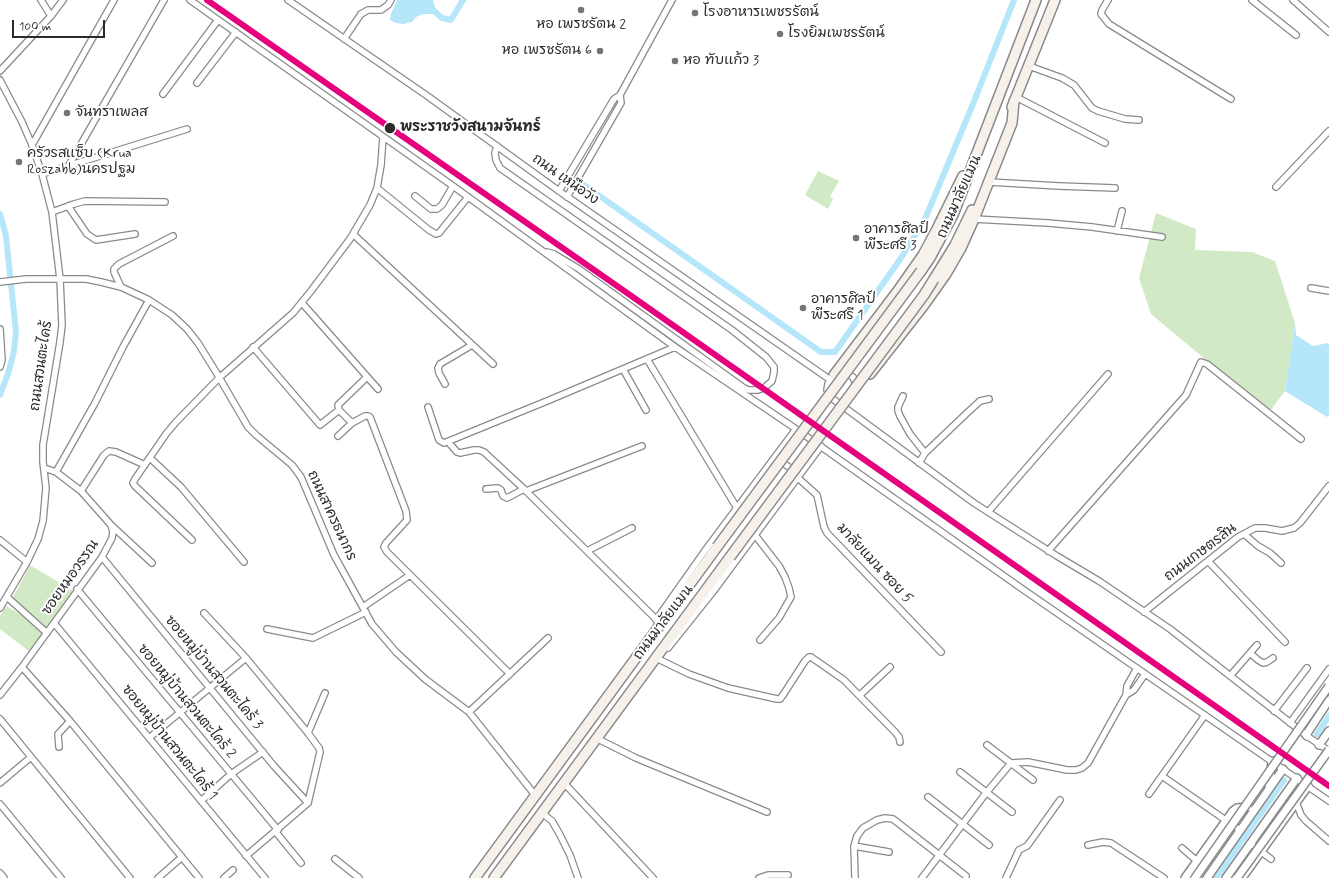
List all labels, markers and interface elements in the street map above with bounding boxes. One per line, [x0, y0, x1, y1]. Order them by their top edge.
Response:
marker: หอ เพรชรัตน 2 [576, 5, 586, 15]
place label: โรงอาหารเพชรรัตน์ [703, 5, 819, 21]
marker: โรงอาหารเพชรรัตน์ [690, 8, 700, 18]
scale bar [14, 12, 107, 38]
place label: หอ เพรชรัตน 2 [536, 17, 626, 33]
text: 100 m [19, 19, 51, 35]
place label: โรงยิมเพชรรัตน์ [788, 26, 885, 42]
marker: โรงยิมเพชรรัตน์ [775, 29, 785, 39]
place label: หอ เพรชรัตน 6 [501, 43, 592, 59]
marker: หอ เพรชรัตน 6 [595, 46, 605, 56]
place label: หอ ทับแก้ว 3 [683, 53, 759, 69]
marker: หอ ทับแก้ว 3 [670, 56, 680, 66]
place label: จันทราเพลส [75, 105, 148, 121]
marker: จันทราเพลส [62, 108, 72, 118]
place label: พระราชวังสนามจันทร์ [400, 120, 541, 136]
marker: พระราชวังสนามจันทร์ [383, 121, 397, 135]
place label: ครัวรสแซ็บ (Krua Roszabb)นครปฐม [27, 146, 136, 178]
street label: ถนน เหนือวัง [529, 151, 601, 209]
street label: ถนนมาลัยแมน [934, 153, 986, 241]
marker: ครัวรสแซ็บ (Krua Roszabb)นครปฐม [14, 157, 24, 167]
place label: อาคารศิลป์ พีระศรี 3 [864, 222, 929, 254]
marker: อาคารศิลป์ พีระศรี 3 [851, 233, 861, 243]
place label: อาคารศิลป์ พีระศรี 1 [811, 292, 876, 324]
marker: อาคารศิลป์ พีระศรี 1 [798, 303, 808, 313]
street label: ถนนสวนตะไคร้ [27, 320, 57, 412]
street label: ถนนสาครธนากร [303, 468, 359, 564]
street label: มาลัยแมน ซอย 5 [832, 520, 916, 608]
street label: ถนนเกษตรสิน [1162, 520, 1240, 586]
street label: ซอยหมอวรรณ [39, 537, 103, 619]
street label: ถนนมาลัยแมน [630, 582, 698, 664]
street label: ซอยหมู่บ้านสวนตะไคร้ 3 [161, 613, 265, 733]
street label: ซอยหมู่บ้านสวนตะไคร้ 2 [133, 642, 239, 762]
street label: ซอยหมู่บ้านสวนตะไคร้ 1 [117, 682, 221, 804]

